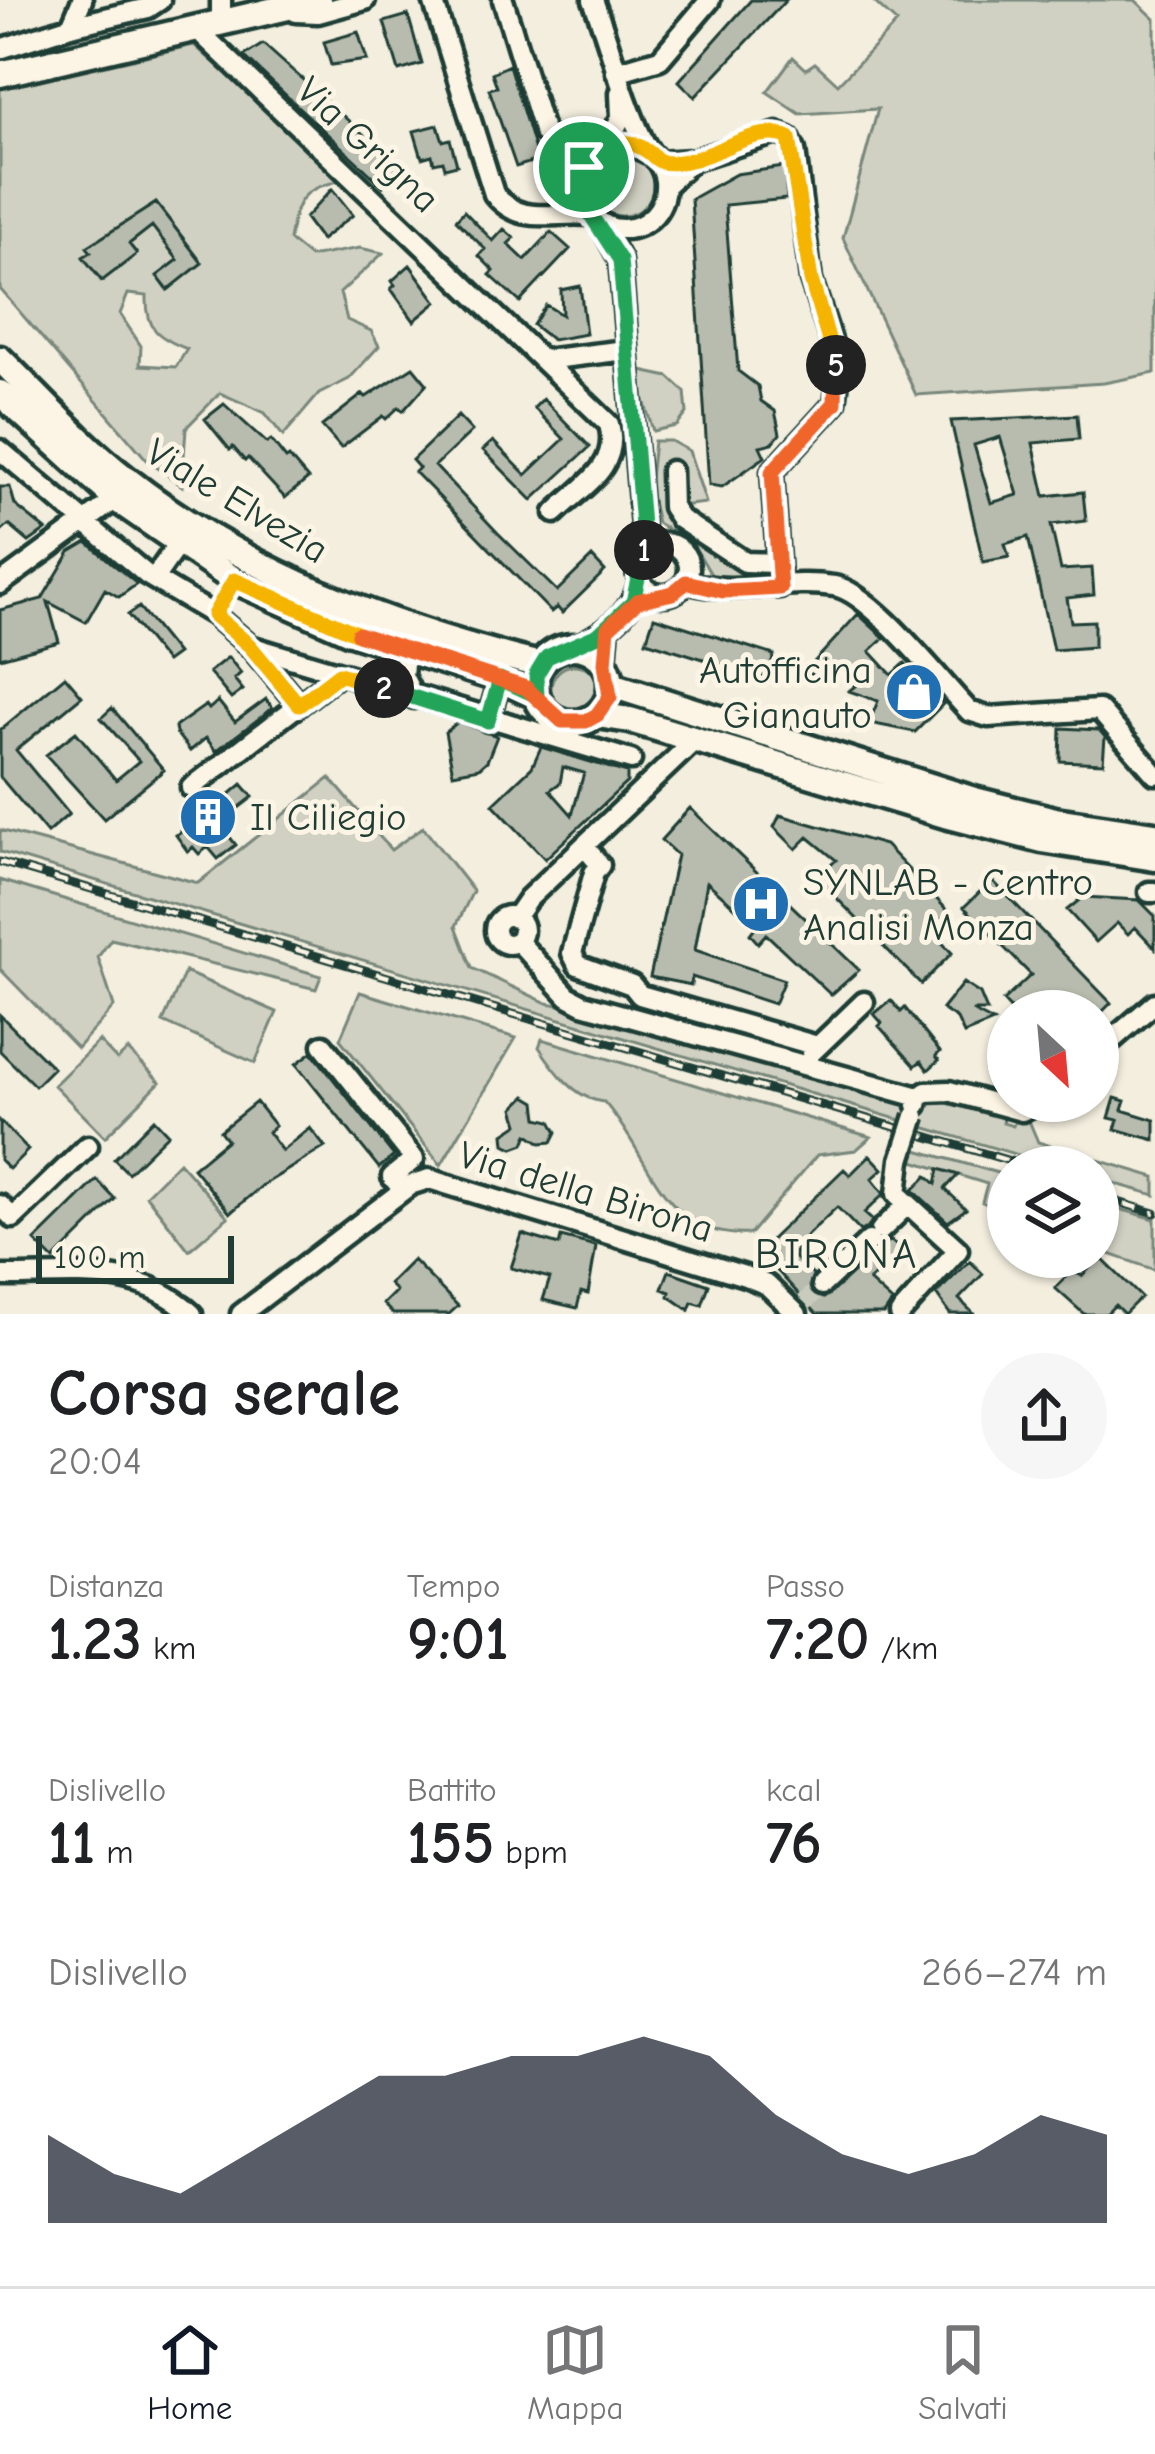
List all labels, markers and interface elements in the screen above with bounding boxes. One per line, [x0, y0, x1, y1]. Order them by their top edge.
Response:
street label: Via Grigna [288, 68, 448, 222]
pin [533, 116, 635, 218]
icon: arrive [551, 134, 617, 200]
pin: 5 [806, 335, 866, 395]
text: 5 [827, 346, 845, 384]
street label: Viale Elvezia [138, 429, 336, 573]
pin: 1 [614, 520, 674, 580]
text: 1 [638, 531, 650, 569]
place label: Autofficina Gianauto [699, 648, 872, 738]
pin: 2 [354, 658, 414, 718]
shop icon: Autofficina Gianauto [883, 661, 945, 723]
text: 2 [376, 669, 392, 707]
building icon: Il Ciliegio [177, 786, 239, 848]
place label: Il Ciliegio [250, 795, 407, 840]
place label: SYNLAB - Centro Analisi Monza [803, 860, 1093, 950]
hospital icon: SYNLAB - Centro Analisi Monza [730, 873, 792, 935]
north arrow [987, 990, 1119, 1122]
map controls [987, 990, 1119, 1278]
street label: Via della Birona [453, 1132, 719, 1252]
button: layers [987, 1146, 1119, 1278]
scale bar [36, 1230, 234, 1283]
district label: BIRONA [755, 1230, 919, 1279]
text: 100 m [54, 1238, 146, 1276]
button: share [981, 1353, 1107, 1479]
text: Corsa serale [48, 1356, 400, 1432]
text: 20:04 [48, 1439, 142, 1484]
text: Distanza [48, 1567, 164, 1605]
text: Tempo [407, 1567, 500, 1605]
text: Passo [766, 1567, 845, 1605]
text: 1.23 [48, 1605, 142, 1674]
text: 9:01 [407, 1605, 509, 1674]
text: 7:20 [766, 1605, 870, 1674]
text: km [142, 1629, 196, 1667]
text: /km [870, 1629, 938, 1667]
text: Dislivello [48, 1771, 166, 1809]
text: Battito [407, 1771, 497, 1809]
text: kcal [766, 1771, 821, 1809]
text: 11 [48, 1809, 95, 1878]
text: 155 [407, 1809, 494, 1878]
text: 76 [766, 1809, 822, 1878]
text: m [95, 1833, 134, 1871]
text: bpm [494, 1833, 568, 1871]
text: Dislivello [48, 1950, 188, 1995]
text: 266–274 m [921, 1950, 1107, 1995]
tab: Home [147, 2317, 232, 2427]
tab: Mappa [527, 2317, 624, 2427]
tab: Salvati [918, 2317, 1008, 2427]

